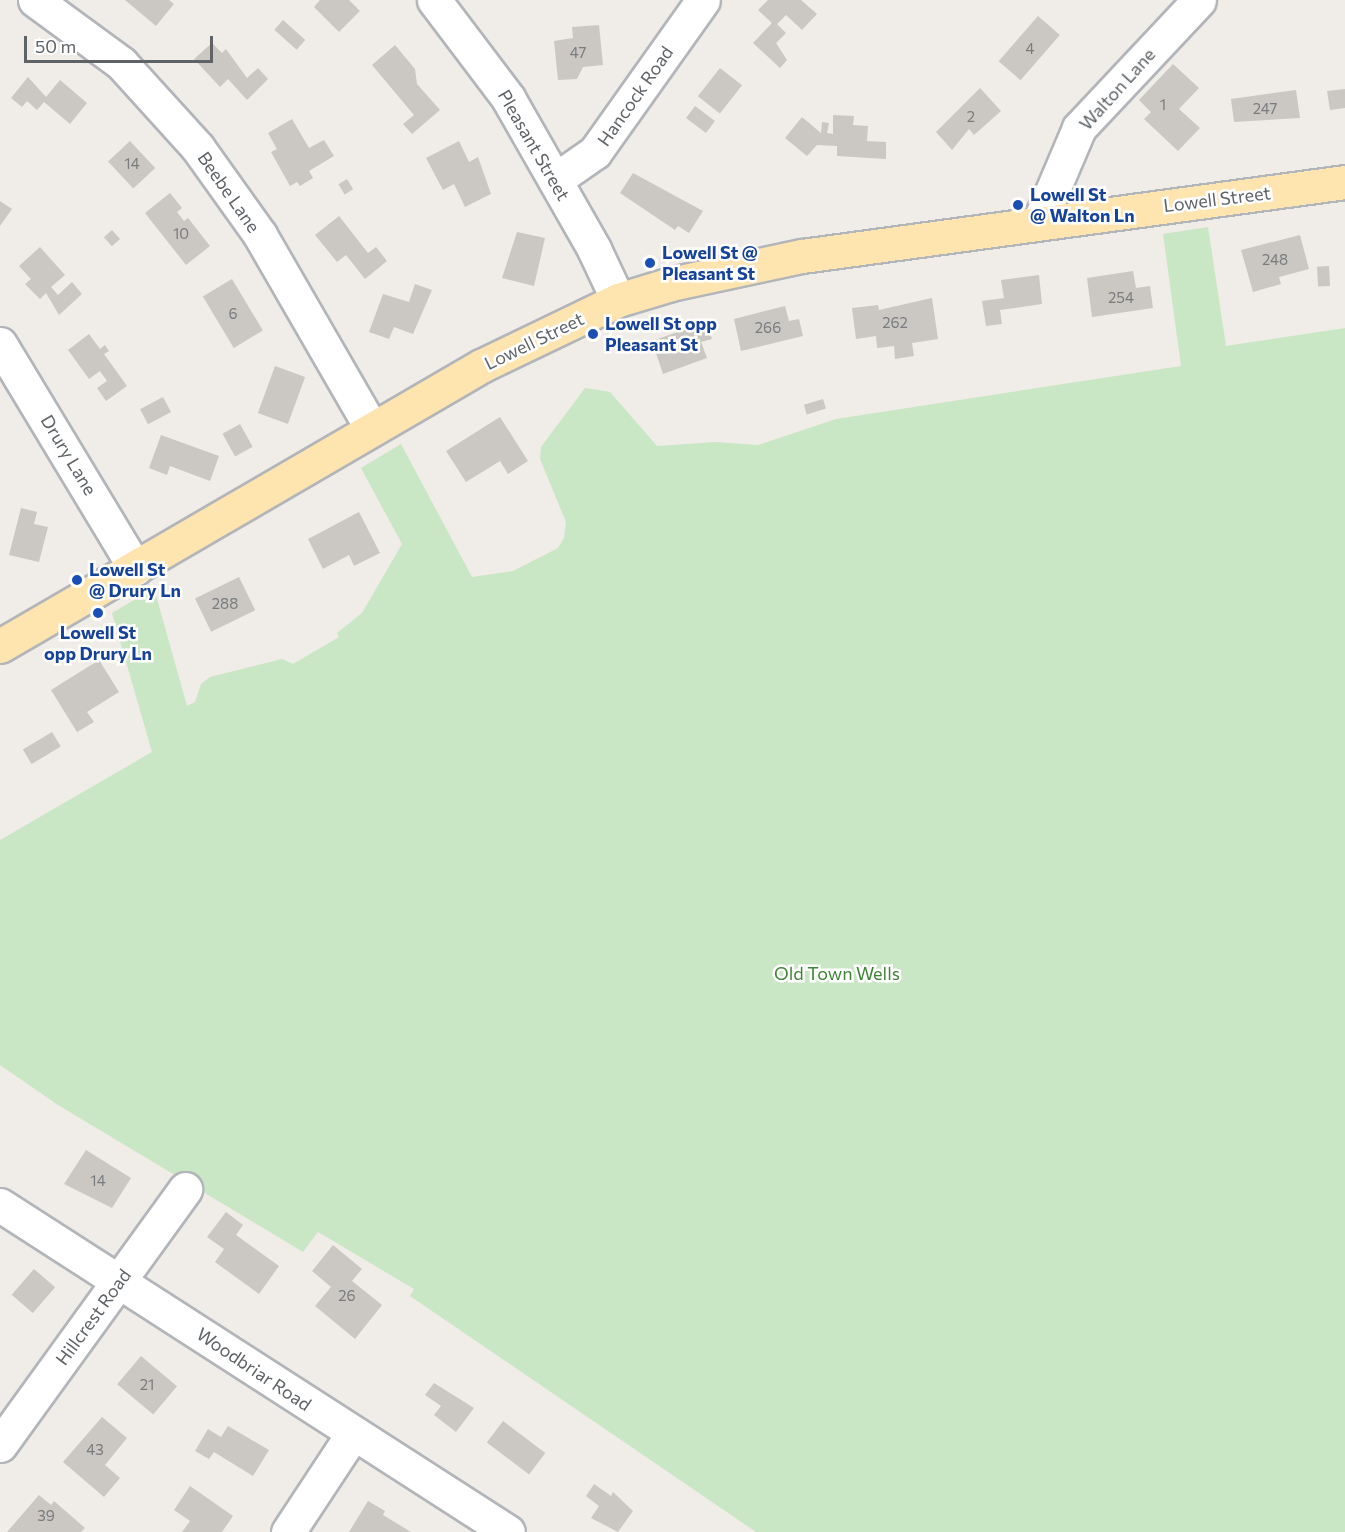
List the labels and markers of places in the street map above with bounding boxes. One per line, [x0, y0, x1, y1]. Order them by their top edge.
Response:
place label: Lowell St @ Walton Ln [1030, 184, 1135, 226]
marker: Lowell St @ Walton Ln [1011, 198, 1025, 212]
place label: Lowell St @ Pleasant St [662, 242, 758, 284]
marker: Lowell St @ Pleasant St [643, 256, 657, 270]
place label: Lowell St opp Pleasant St [605, 313, 717, 356]
marker: Lowell St opp Pleasant St [586, 327, 600, 341]
place label: Lowell St @ Drury Ln [89, 559, 181, 602]
marker: Lowell St @ Drury Ln [70, 573, 84, 587]
marker: Lowell St opp Drury Ln [91, 606, 105, 620]
place label: Lowell St opp Drury Ln [44, 622, 152, 664]

